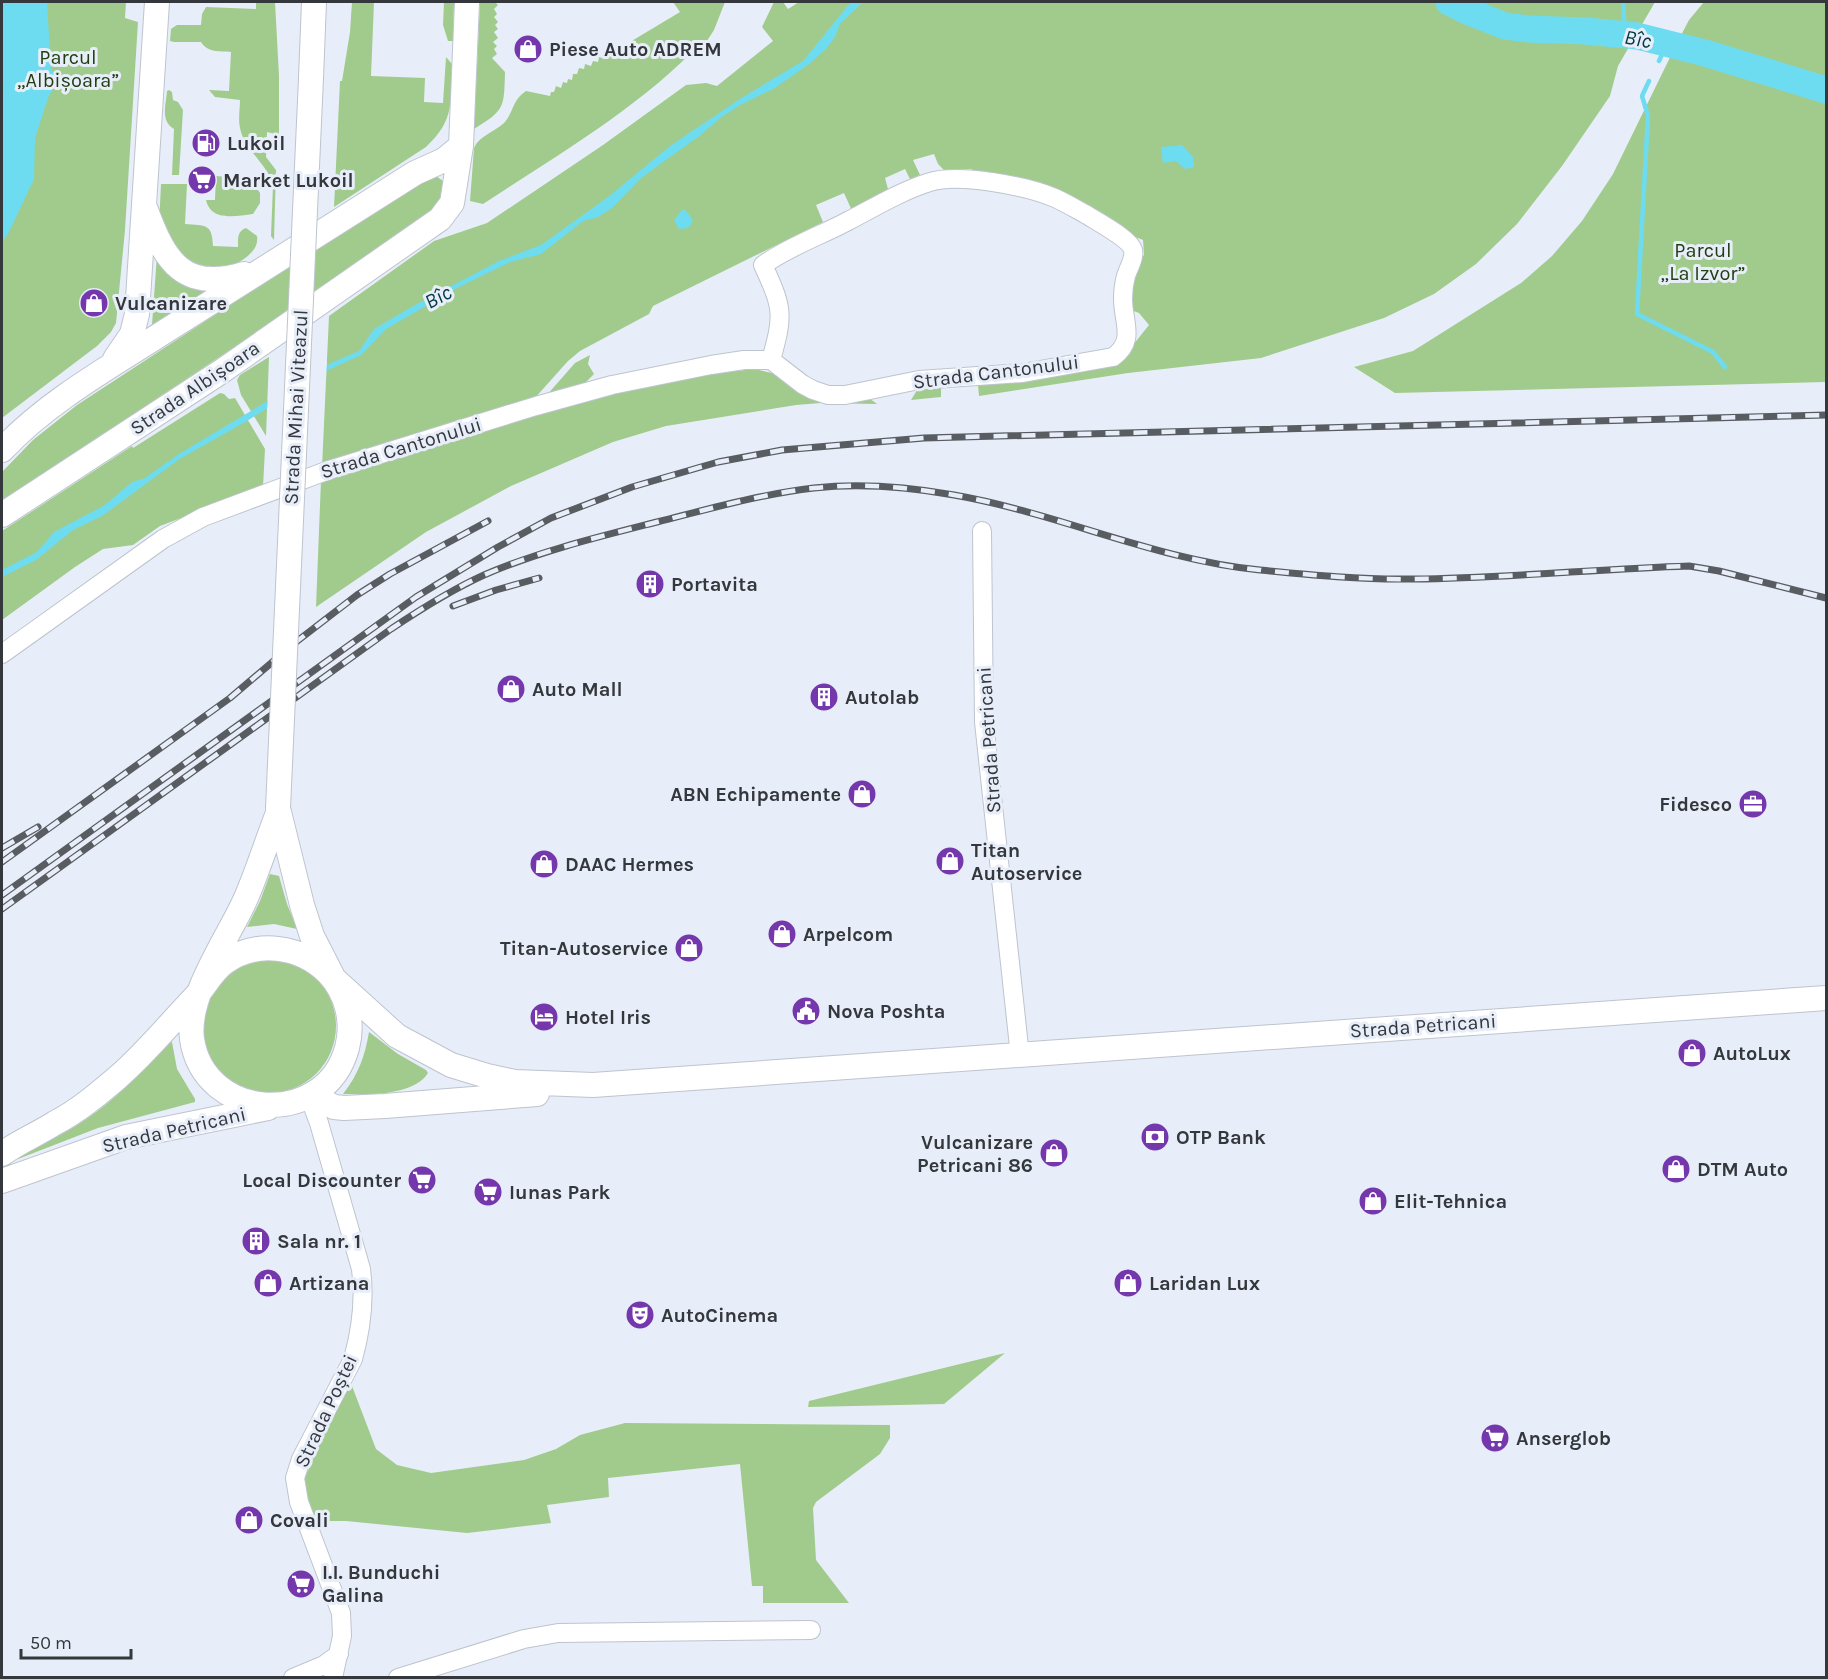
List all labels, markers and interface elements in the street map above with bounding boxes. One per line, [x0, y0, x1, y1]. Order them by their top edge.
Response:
water label: Bîc [1622, 25, 1654, 53]
shop icon: Piese Auto ADREM [512, 33, 544, 65]
place label: Piese Auto ADREM [549, 38, 722, 61]
park label: Parcul „Albișoara” [17, 46, 119, 92]
fuel station icon: Lukoil [190, 127, 222, 159]
place label: Lukoil [227, 132, 285, 155]
supermarket icon: Market Lukoil [186, 164, 218, 196]
place label: Market Lukoil [223, 169, 354, 192]
park label: Parcul „La Izvor” [1660, 239, 1746, 285]
water label: Bîc [420, 280, 456, 314]
shop icon: Vulcanizare [78, 287, 110, 319]
place label: Vulcanizare [115, 292, 227, 315]
street label: Strada Mihai Viteazul [279, 309, 313, 505]
street label: Strada Albișoara [126, 336, 264, 440]
street label: Strada Cantonului [912, 350, 1080, 394]
street label: Strada Cantonului [318, 413, 484, 483]
building icon: Portavita [634, 568, 666, 600]
place label: Portavita [671, 573, 758, 596]
street label: Strada Petricani [972, 666, 1006, 814]
shop icon: Auto Mall [495, 673, 527, 705]
place label: Auto Mall [532, 678, 623, 701]
building icon: Autolab [808, 681, 840, 713]
place label: Autolab [845, 686, 919, 709]
shop icon: ABN Echipamente [846, 778, 878, 810]
place label: ABN Echipamente [670, 783, 841, 806]
office icon: Fidesco [1737, 788, 1769, 820]
place label: Fidesco [1659, 793, 1732, 816]
place label: Titan Autoservice [971, 839, 1082, 885]
shop icon: Titan Autoservice [934, 845, 966, 877]
shop icon: DAAC Hermes [528, 848, 560, 880]
place label: DAAC Hermes [565, 853, 694, 876]
shop icon: Arpelcom [766, 918, 798, 950]
place label: Arpelcom [803, 923, 893, 946]
shop icon: Titan-Autoservice [673, 932, 705, 964]
place label: Titan-Autoservice [500, 937, 668, 960]
public building icon: Nova Poshta [790, 995, 822, 1027]
place label: Nova Poshta [827, 1000, 945, 1023]
hotel icon: Hotel Iris [528, 1001, 560, 1033]
place label: Hotel Iris [565, 1006, 651, 1029]
street label: Strada Petricani [1349, 1009, 1497, 1043]
shop icon: AutoLux [1676, 1037, 1708, 1069]
place label: AutoLux [1713, 1042, 1791, 1065]
street label: Strada Petricani [100, 1102, 248, 1158]
bank icon: OTP Bank [1139, 1121, 1171, 1153]
place label: OTP Bank [1176, 1126, 1266, 1149]
place label: Vulcanizare Petricani 86 [917, 1131, 1033, 1177]
shop icon: Vulcanizare Petricani 86 [1038, 1137, 1070, 1169]
shop icon: DTM Auto [1660, 1153, 1692, 1185]
place label: DTM Auto [1697, 1158, 1788, 1181]
supermarket icon: Local Discounter [406, 1164, 438, 1196]
place label: Local Discounter [242, 1169, 401, 1192]
supermarket icon: Iunas Park [472, 1176, 504, 1208]
place label: Iunas Park [509, 1181, 611, 1204]
shop icon: Elit-Tehnica [1357, 1185, 1389, 1217]
place label: Elit-Tehnica [1394, 1190, 1507, 1213]
building icon: Sala nr. 1 [240, 1225, 272, 1257]
place label: Sala nr. 1 [277, 1230, 361, 1253]
shop icon: Artizana [252, 1267, 284, 1299]
shop icon: Laridan Lux [1112, 1267, 1144, 1299]
place label: Artizana [289, 1272, 370, 1295]
place label: Laridan Lux [1149, 1272, 1260, 1295]
theatre icon: AutoCinema [624, 1299, 656, 1331]
place label: AutoCinema [661, 1304, 778, 1327]
street label: Strada Poștei [290, 1351, 362, 1471]
supermarket icon: Anserglob [1479, 1422, 1511, 1454]
place label: Anserglob [1516, 1427, 1611, 1450]
shop icon: Covali [233, 1504, 265, 1536]
place label: Covali [270, 1509, 329, 1532]
place label: I.I. Bunduchi Galina [322, 1561, 440, 1607]
supermarket icon: I.I. Bunduchi Galina [285, 1568, 317, 1600]
scale bar [21, 1622, 130, 1660]
text: 50 m [30, 1632, 72, 1654]

